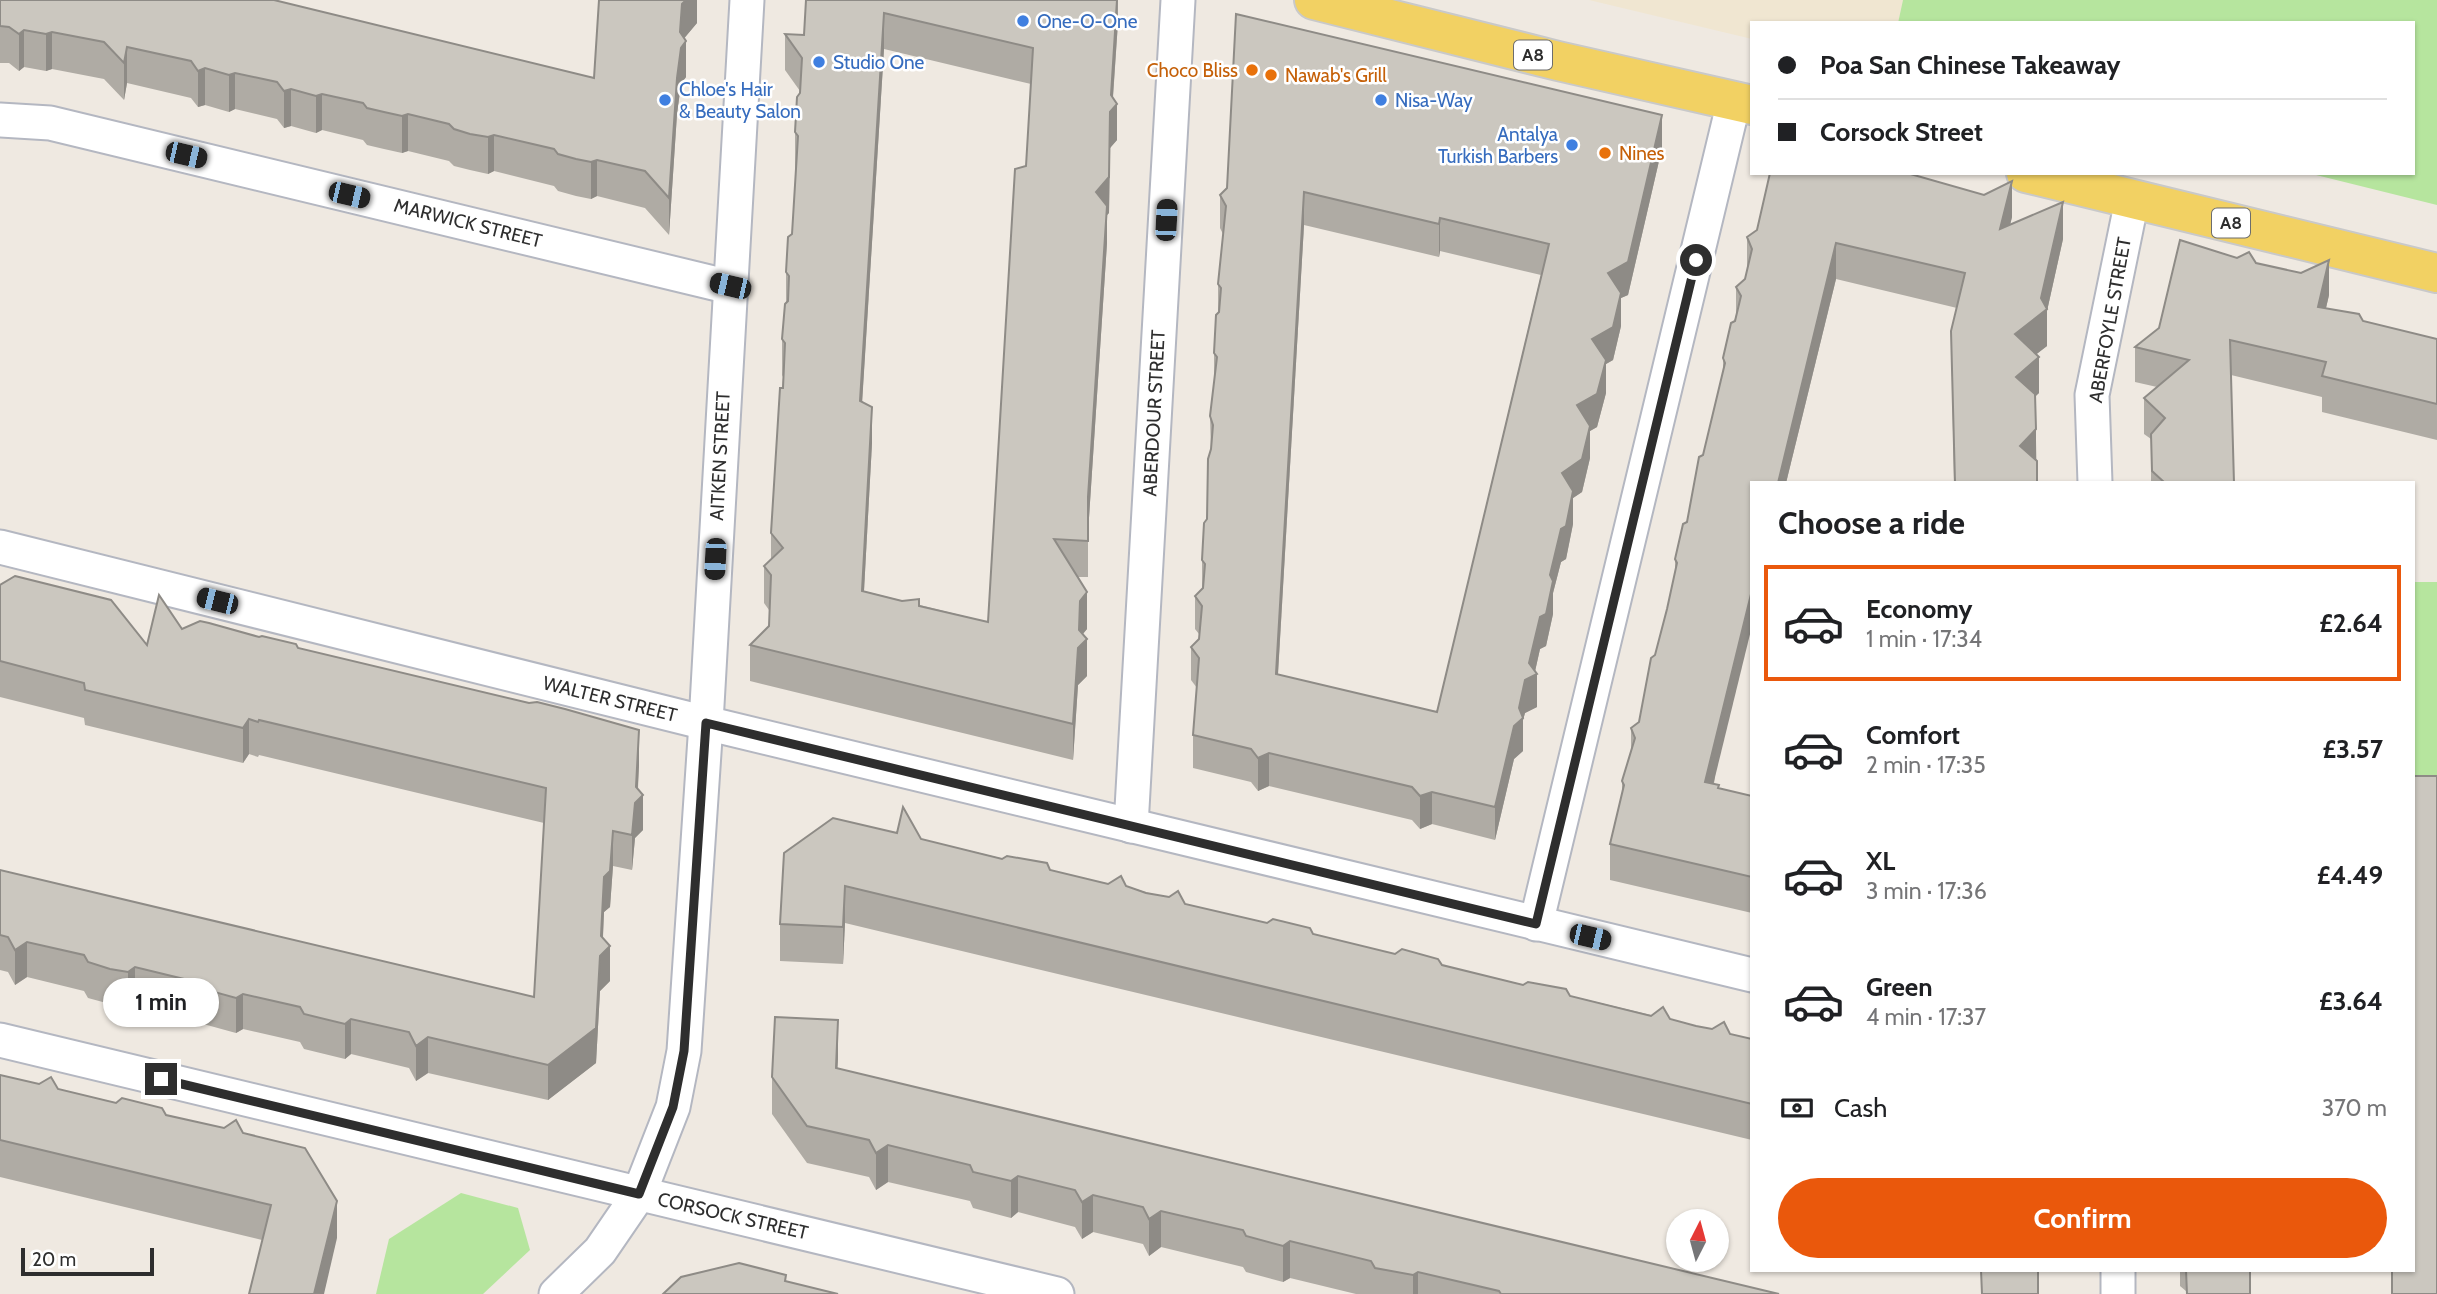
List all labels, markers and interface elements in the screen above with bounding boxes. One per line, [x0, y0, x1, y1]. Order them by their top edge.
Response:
place label: One-O-One [1037, 10, 1138, 33]
marker: One-O-One [1015, 13, 1031, 29]
road number: A8 [1514, 40, 1552, 70]
text: Poa San Chinese Takeaway [1820, 49, 2121, 81]
place label: Studio One [833, 51, 925, 74]
marker: Studio One [811, 54, 827, 70]
place label: Choco Bliss [1147, 59, 1238, 82]
marker: Choco Bliss [1244, 62, 1260, 78]
place label: Nawab's Grill [1285, 64, 1387, 87]
marker: Nawab's Grill [1263, 67, 1279, 83]
place label: Chloe's Hair & Beauty Salon [679, 78, 801, 123]
place label: Nisa-Way [1395, 89, 1473, 112]
marker: Chloe's Hair & Beauty Salon [657, 92, 673, 108]
marker: Nisa-Way [1373, 92, 1389, 108]
text: Corsock Street [1820, 116, 1983, 148]
place label: Antalya Turkish Barbers [1438, 123, 1558, 168]
marker: Antalya Turkish Barbers [1564, 137, 1580, 153]
car [164, 140, 209, 170]
place label: Nines [1619, 142, 1665, 165]
marker: Nines [1597, 145, 1613, 161]
car [327, 180, 372, 210]
street label: MARWICK STREET [391, 193, 545, 253]
car [1155, 198, 1178, 242]
road number: A8 [2212, 208, 2250, 238]
street label: ABERFOYLE STREET [2084, 235, 2136, 405]
route start [1680, 244, 1712, 276]
car [708, 271, 753, 301]
street label: ABERDOUR STREET [1138, 329, 1170, 497]
street label: AITKEN STREET [705, 391, 735, 521]
text: Choose a ride [1778, 503, 1965, 542]
car [704, 537, 727, 581]
car [195, 586, 240, 616]
icon: car [1782, 592, 1845, 655]
text: Economy [1866, 593, 1972, 625]
text: £2.64 [2319, 607, 2383, 639]
text: 1 min · 17:34 [1866, 625, 1982, 653]
street label: WALTER STREET [541, 671, 679, 727]
icon: car [1782, 718, 1845, 781]
text: Comfort [1866, 719, 1960, 751]
text: £3.57 [2322, 733, 2383, 765]
text: 2 min · 17:35 [1866, 751, 1986, 779]
icon: car [1782, 844, 1845, 907]
text: XL [1866, 845, 1895, 877]
text: £4.49 [2317, 859, 2383, 891]
text: 3 min · 17:36 [1866, 877, 1987, 905]
car [1568, 922, 1613, 952]
icon: car [1782, 970, 1845, 1033]
text: Green [1866, 971, 1933, 1003]
callout: 1 min [103, 978, 219, 1026]
text: £3.64 [2319, 985, 2383, 1017]
text: 1 min [135, 988, 187, 1016]
text: 4 min · 17:37 [1866, 1003, 1986, 1031]
route end [145, 1063, 177, 1095]
icon: cash [1778, 1089, 1816, 1127]
text: Cash [1834, 1092, 1887, 1124]
text: 370 m [2322, 1094, 2387, 1122]
button: Confirm [1778, 1178, 2387, 1258]
street label: CORSOCK STREET [655, 1187, 811, 1245]
north arrow [1666, 1209, 1729, 1272]
map controls [1666, 1209, 1729, 1272]
scale bar [21, 1245, 154, 1277]
text: 20 m [32, 1248, 76, 1271]

